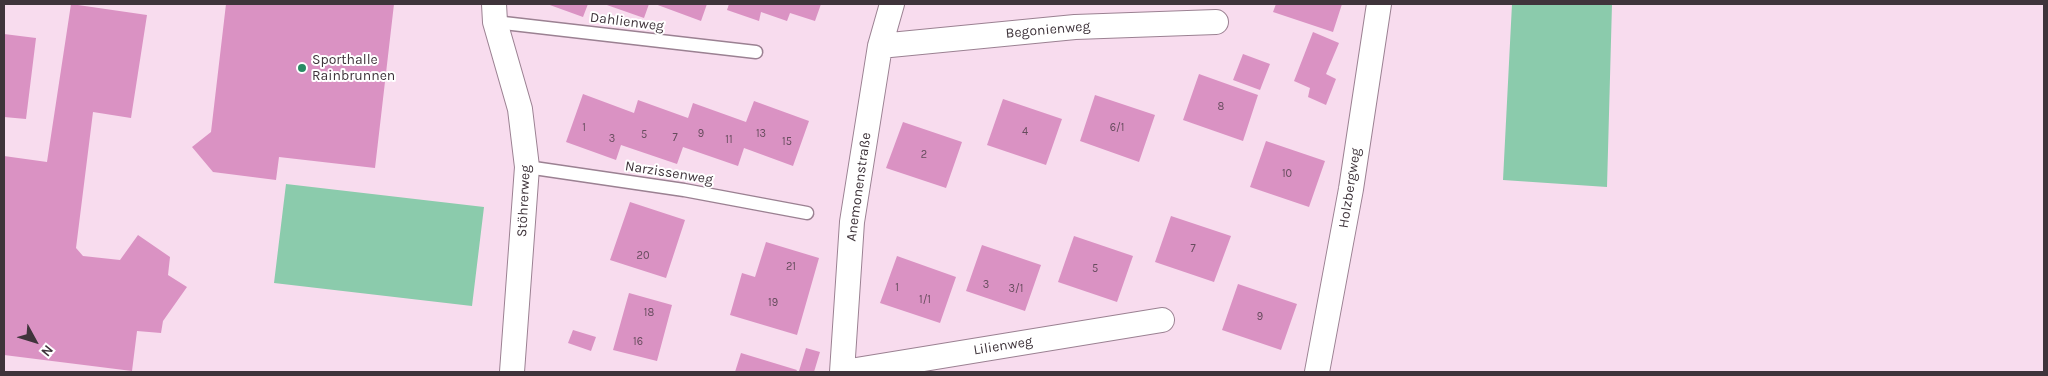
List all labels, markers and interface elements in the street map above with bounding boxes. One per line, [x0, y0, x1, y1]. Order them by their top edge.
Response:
street label: Dahlienweg [589, 9, 665, 35]
street label: Begonienweg [1005, 18, 1091, 42]
place label: Sporthalle Rainbrunnen [312, 52, 395, 84]
marker: Sporthalle Rainbrunnen [296, 62, 308, 74]
house number: 8 [1218, 100, 1224, 114]
house number: 1 [582, 121, 586, 135]
house number: 6/1 [1110, 121, 1124, 135]
house number: 4 [1022, 125, 1028, 139]
house number: 9 [698, 127, 704, 141]
house number: 13 [756, 127, 766, 141]
house number: 5 [641, 128, 647, 142]
house number: 7 [672, 131, 678, 145]
house number: 3 [609, 132, 615, 146]
street label: Anemonenstraße [843, 132, 875, 242]
house number: 11 [725, 133, 733, 147]
house number: 15 [782, 135, 792, 149]
street label: Holzbergweg [1335, 147, 1365, 229]
house number: 2 [921, 148, 927, 162]
street label: Narzissenweg [624, 158, 714, 188]
street label: Stöhrerweg [514, 164, 534, 238]
house number: 10 [1282, 167, 1292, 181]
house number: 7 [1190, 242, 1196, 256]
house number: 20 [637, 249, 649, 263]
house number: 21 [786, 260, 796, 274]
house number: 5 [1092, 262, 1098, 276]
house number: 3 [983, 278, 989, 292]
house number: 1 [895, 281, 899, 295]
house number: 3/1 [1009, 282, 1023, 296]
house number: 1/1 [919, 293, 931, 307]
house number: 19 [768, 296, 778, 310]
house number: 18 [644, 306, 654, 320]
house number: 9 [1257, 310, 1263, 324]
north arrow [10, 316, 60, 366]
street label: Lilienweg [972, 333, 1034, 359]
house number: 16 [633, 335, 643, 349]
text: N [37, 341, 57, 360]

